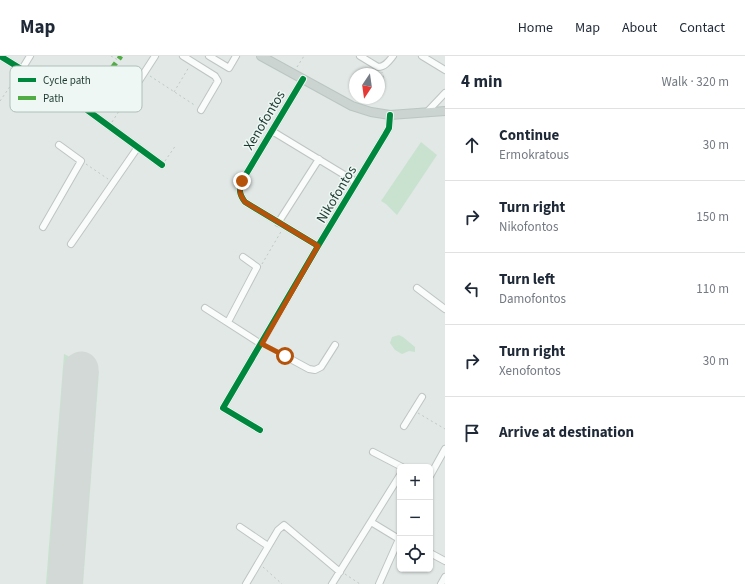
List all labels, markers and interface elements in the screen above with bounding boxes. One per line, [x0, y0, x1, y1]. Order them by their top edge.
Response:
text: Map [20, 14, 55, 41]
text: Home [518, 18, 553, 38]
text: Map [575, 18, 600, 38]
text: About [622, 18, 657, 38]
text: Contact [679, 18, 725, 38]
legend [10, 66, 142, 112]
north arrow [349, 68, 385, 104]
text: 4 min [461, 70, 502, 94]
text: Cycle path [43, 73, 91, 88]
text: Walk · 320 m [661, 73, 729, 91]
street label: Xenofontos [239, 87, 291, 154]
text: Path [43, 91, 64, 106]
text: Continue [499, 125, 559, 146]
icon: ahead [461, 134, 483, 156]
text: 30 m [703, 136, 729, 154]
text: Ermokratous [499, 146, 569, 164]
street label: Nikofontos [312, 162, 362, 227]
route end [233, 172, 251, 190]
text: Turn right [499, 197, 565, 218]
icon: right [461, 206, 483, 228]
text: 150 m [696, 208, 729, 226]
text: Nikofontos [499, 218, 558, 236]
text: Turn left [499, 269, 555, 290]
icon: left [461, 278, 483, 300]
text: 110 m [696, 280, 729, 298]
text: Damofontos [499, 290, 566, 308]
text: Turn right [499, 341, 565, 362]
route start [276, 347, 294, 365]
icon: right [461, 350, 483, 372]
text: 30 m [703, 352, 729, 370]
text: Xenofontos [499, 362, 561, 380]
icon: arrive [461, 422, 483, 444]
text: Arrive at destination [499, 422, 634, 443]
map controls [397, 464, 433, 572]
button: + [397, 464, 433, 500]
button: − [397, 500, 433, 536]
button: locate [397, 536, 433, 572]

